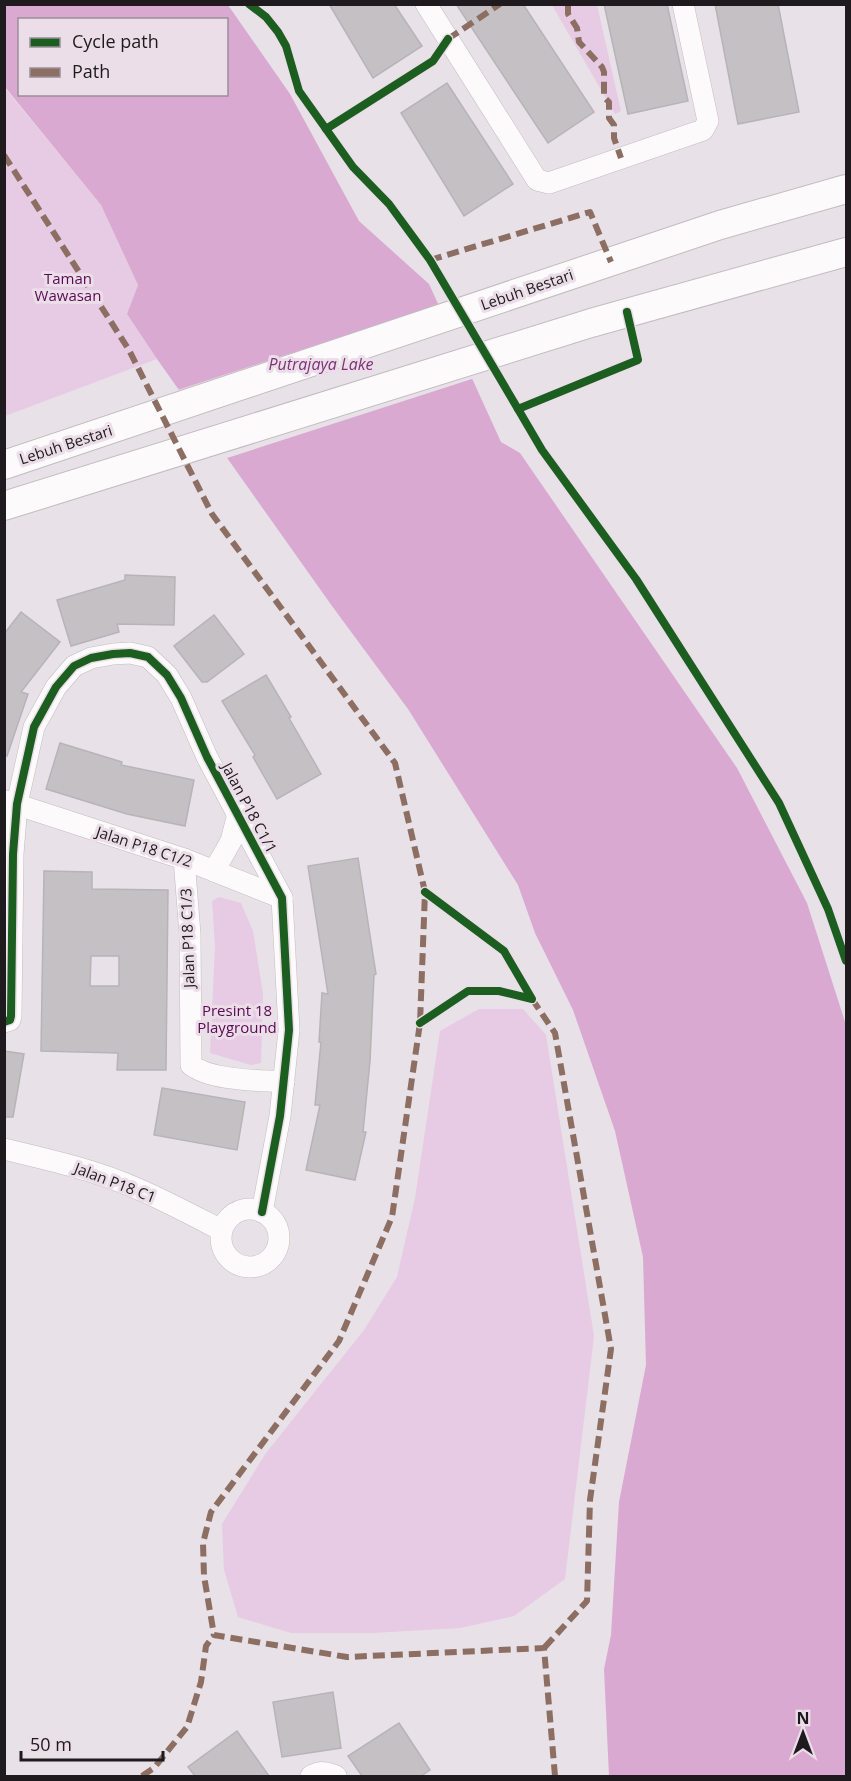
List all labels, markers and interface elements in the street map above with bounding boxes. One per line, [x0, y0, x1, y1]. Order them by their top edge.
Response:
legend [18, 18, 228, 96]
text: Cycle path [72, 29, 159, 53]
text: Path [72, 59, 110, 83]
street label: Lebuh Bestari [478, 264, 576, 314]
park label: Taman Wawasan [35, 268, 101, 305]
water label: Putrajaya Lake [268, 353, 374, 375]
street label: Lebuh Bestari [17, 420, 115, 468]
street label: Jalan P18 C1/1 [217, 757, 282, 856]
street label: Jalan P18 C1/2 [92, 821, 195, 871]
street label: Jalan P18 C1/3 [175, 888, 199, 990]
park label: Presint 18 Playground [197, 1000, 277, 1037]
street label: Jalan P18 C1 [70, 1157, 159, 1207]
north arrow [773, 1703, 833, 1763]
text: N [796, 1707, 810, 1729]
scale bar [21, 1724, 164, 1762]
text: 50 m [30, 1732, 72, 1756]

